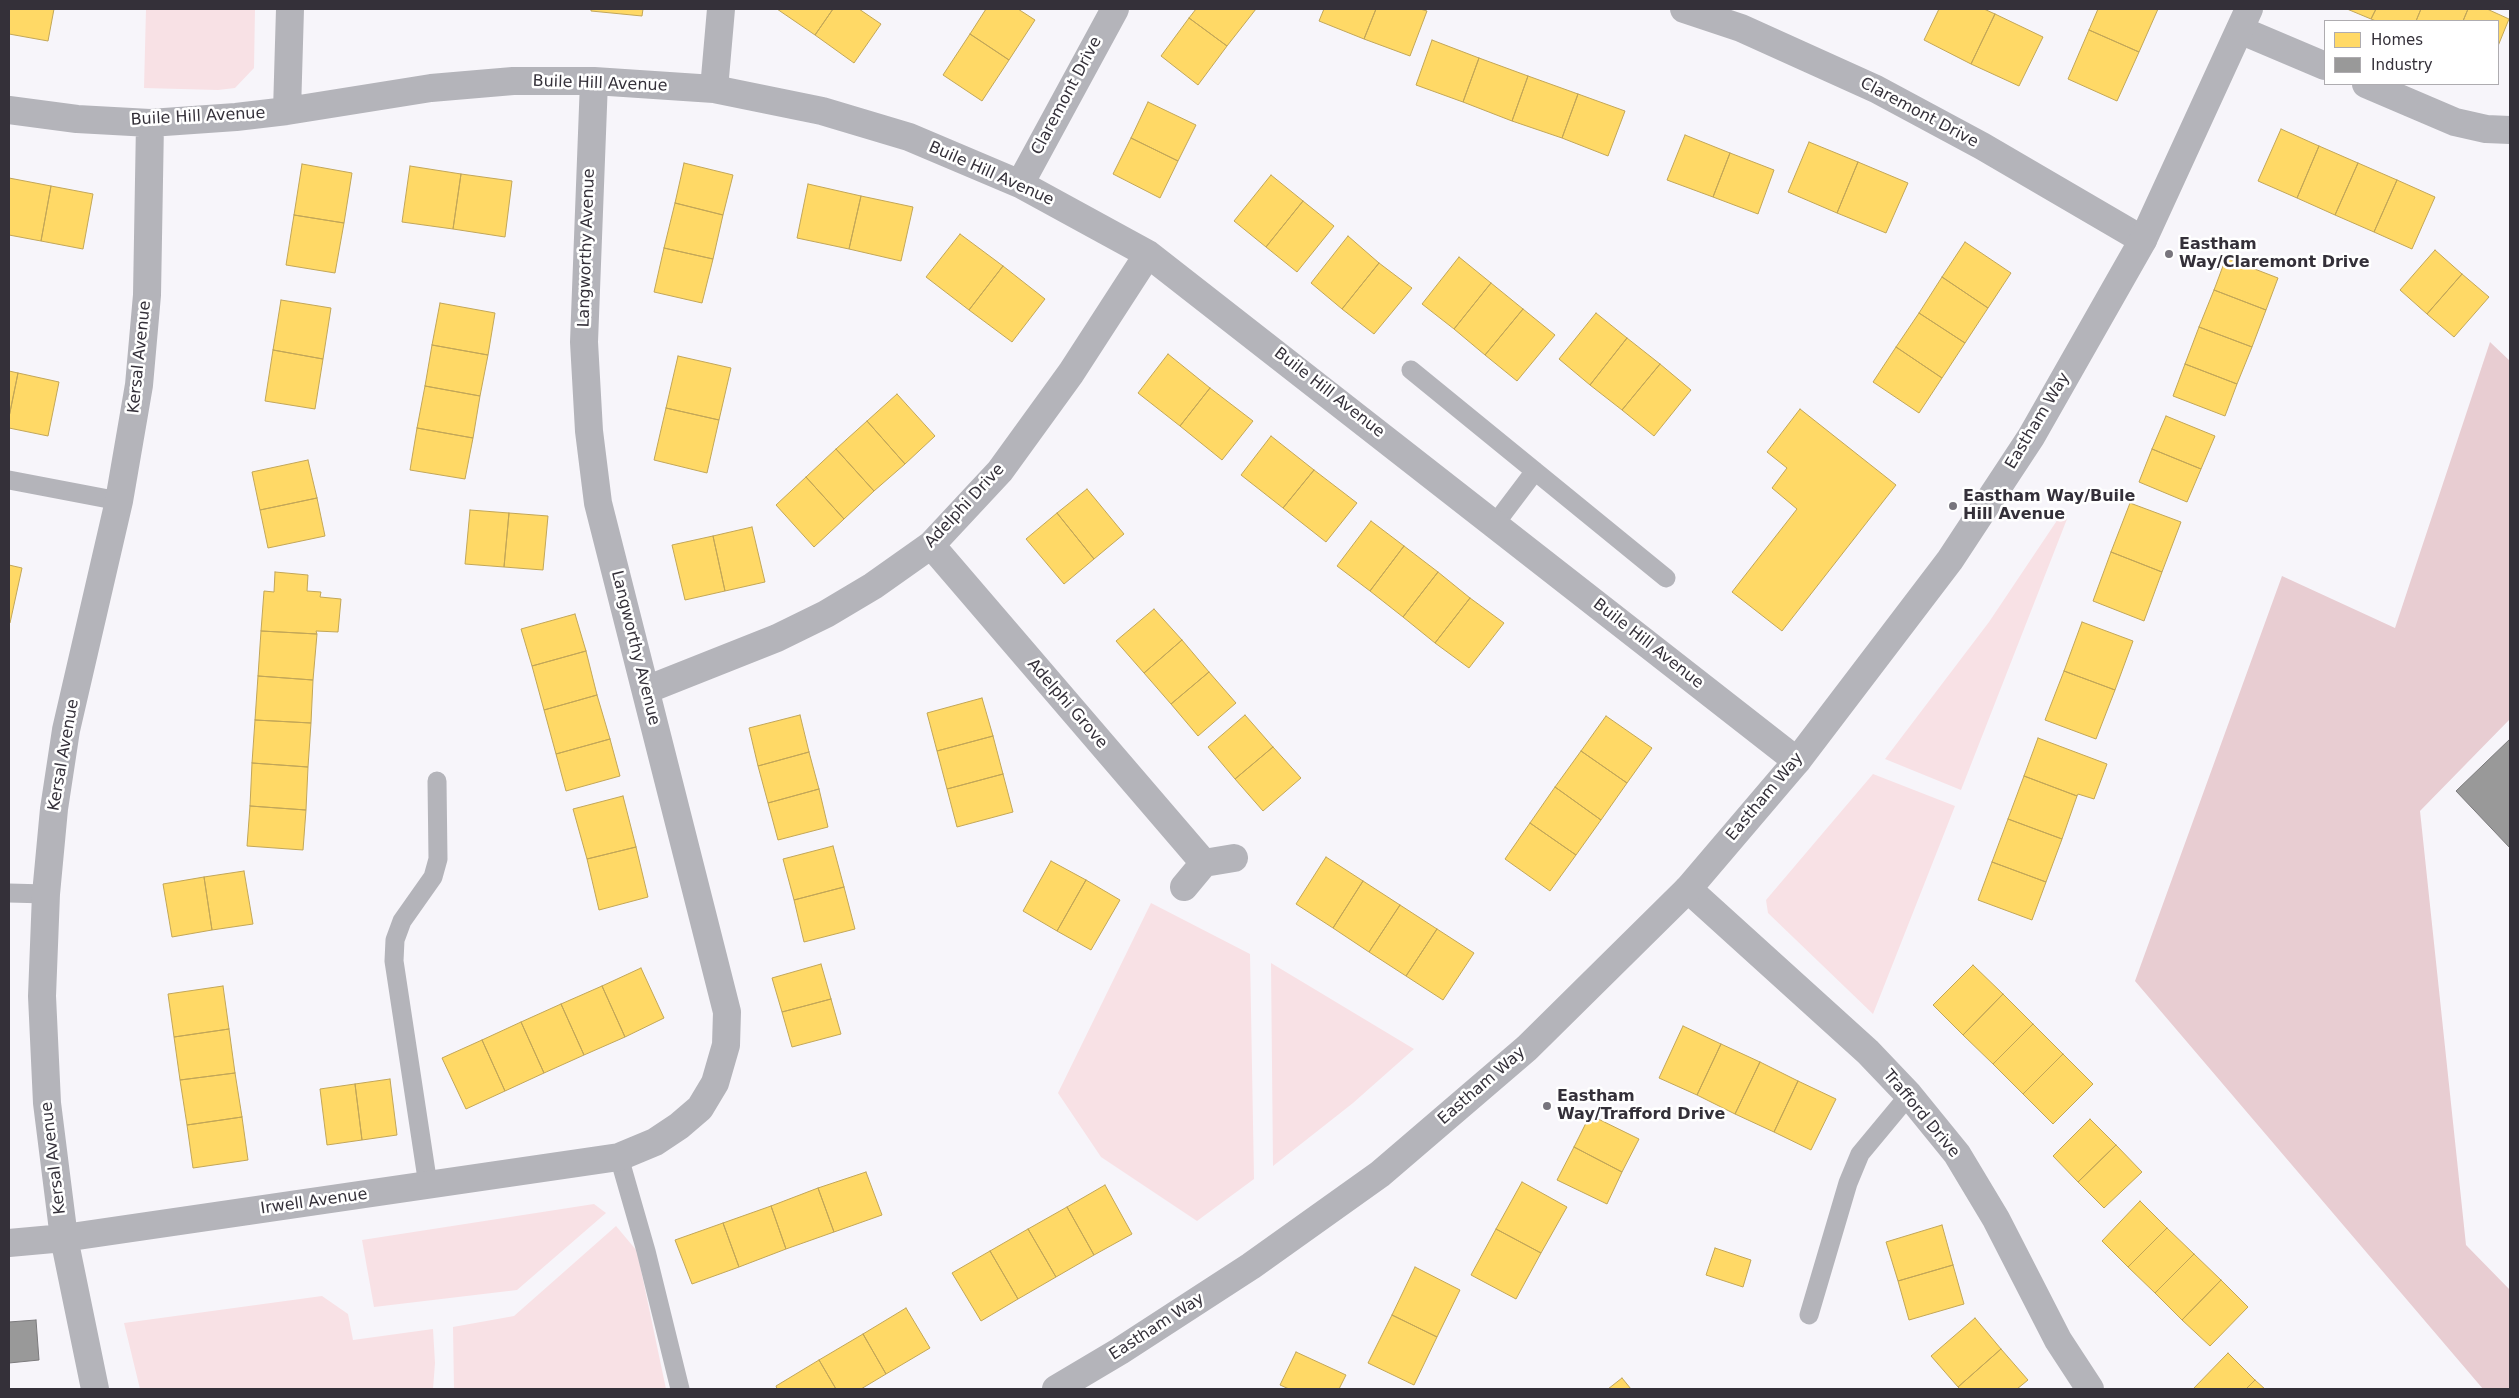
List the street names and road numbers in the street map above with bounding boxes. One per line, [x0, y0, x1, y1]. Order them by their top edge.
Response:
street label: Claremont Drive [1028, 34, 1106, 158]
street label: Buile Hill Avenue [532, 72, 668, 96]
street label: Claremont Drive [1857, 74, 1981, 152]
street label: Buile Hill Avenue [130, 104, 266, 130]
street label: Buile Hill Avenue [926, 138, 1056, 210]
street label: Langworthy Avenue [575, 168, 599, 328]
street label: Kersal Avenue [125, 300, 155, 414]
street label: Buile Hill Avenue [1270, 344, 1388, 442]
street label: Eastham Way [2002, 369, 2074, 473]
street label: Adelphi Drive [921, 460, 1009, 552]
street label: Langworthy Avenue [606, 569, 664, 727]
street label: Buile Hill Avenue [1589, 595, 1707, 693]
street label: Adelphi Grove [1023, 655, 1111, 753]
street label: Kersal Avenue [45, 698, 83, 812]
street label: Eastham Way [1723, 749, 1807, 845]
street label: Eastham Way [1434, 1043, 1530, 1129]
street label: Trafford Drive [1879, 1066, 1963, 1162]
street label: Kersal Avenue [38, 1101, 70, 1215]
street label: Irwell Avenue [259, 1185, 369, 1219]
street label: Eastham Way [1106, 1289, 1208, 1365]

